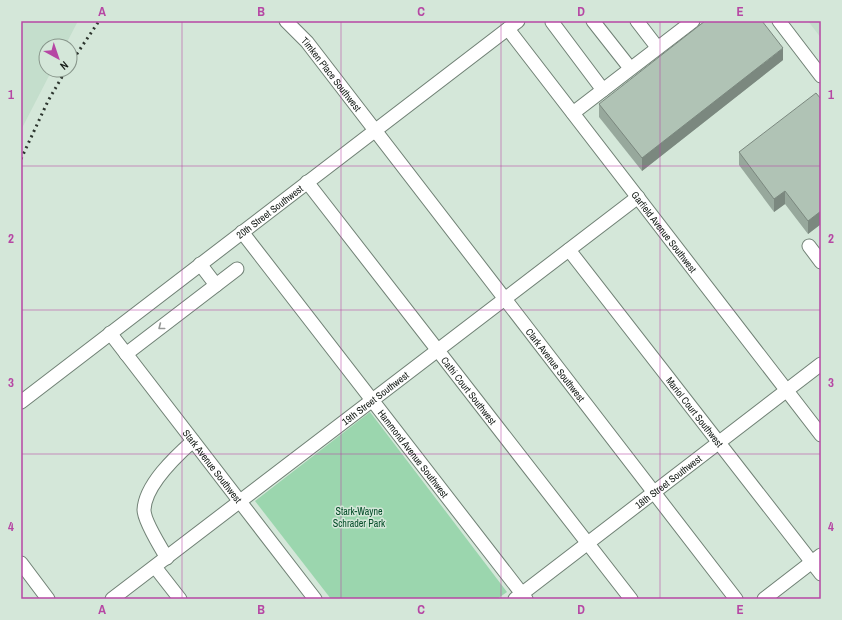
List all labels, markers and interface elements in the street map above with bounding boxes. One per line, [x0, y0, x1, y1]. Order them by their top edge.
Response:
text: A [98, 3, 106, 20]
text: B [257, 3, 265, 20]
text: C [417, 3, 425, 20]
text: D [577, 3, 585, 20]
text: E [736, 3, 744, 20]
street label: Timken Place Southwest [299, 34, 365, 114]
north arrow [38, 38, 78, 78]
text: N [57, 58, 71, 73]
text: 1 [8, 86, 14, 103]
text: 1 [828, 86, 834, 103]
street label: 20th Street Southwest [233, 181, 306, 241]
street label: Garfield Avenue Southwest [629, 188, 700, 276]
text: 2 [8, 230, 14, 247]
text: 2 [828, 230, 834, 247]
one-way arrow [158, 323, 165, 330]
street label: Clark Avenue Southwest [523, 325, 588, 405]
street label: Cathi Court Southwest [439, 354, 500, 428]
street label: 19th Street Southwest [339, 368, 412, 428]
text: 3 [8, 374, 14, 391]
street label: Mariol Court Southwest [663, 374, 727, 450]
text: 3 [828, 374, 834, 391]
street label: Hammond Avenue Southwest [375, 407, 452, 501]
street label: Stark Avenue Southwest [180, 427, 245, 506]
street label: 18th Street Southwest [632, 451, 705, 511]
park label: Stark-Wayne Schrader Park [333, 505, 386, 530]
text: 4 [8, 518, 14, 535]
text: 4 [828, 518, 834, 535]
text: A [98, 601, 106, 618]
text: B [257, 601, 265, 618]
text: C [417, 601, 425, 618]
text: D [577, 601, 585, 618]
text: E [736, 601, 744, 618]

